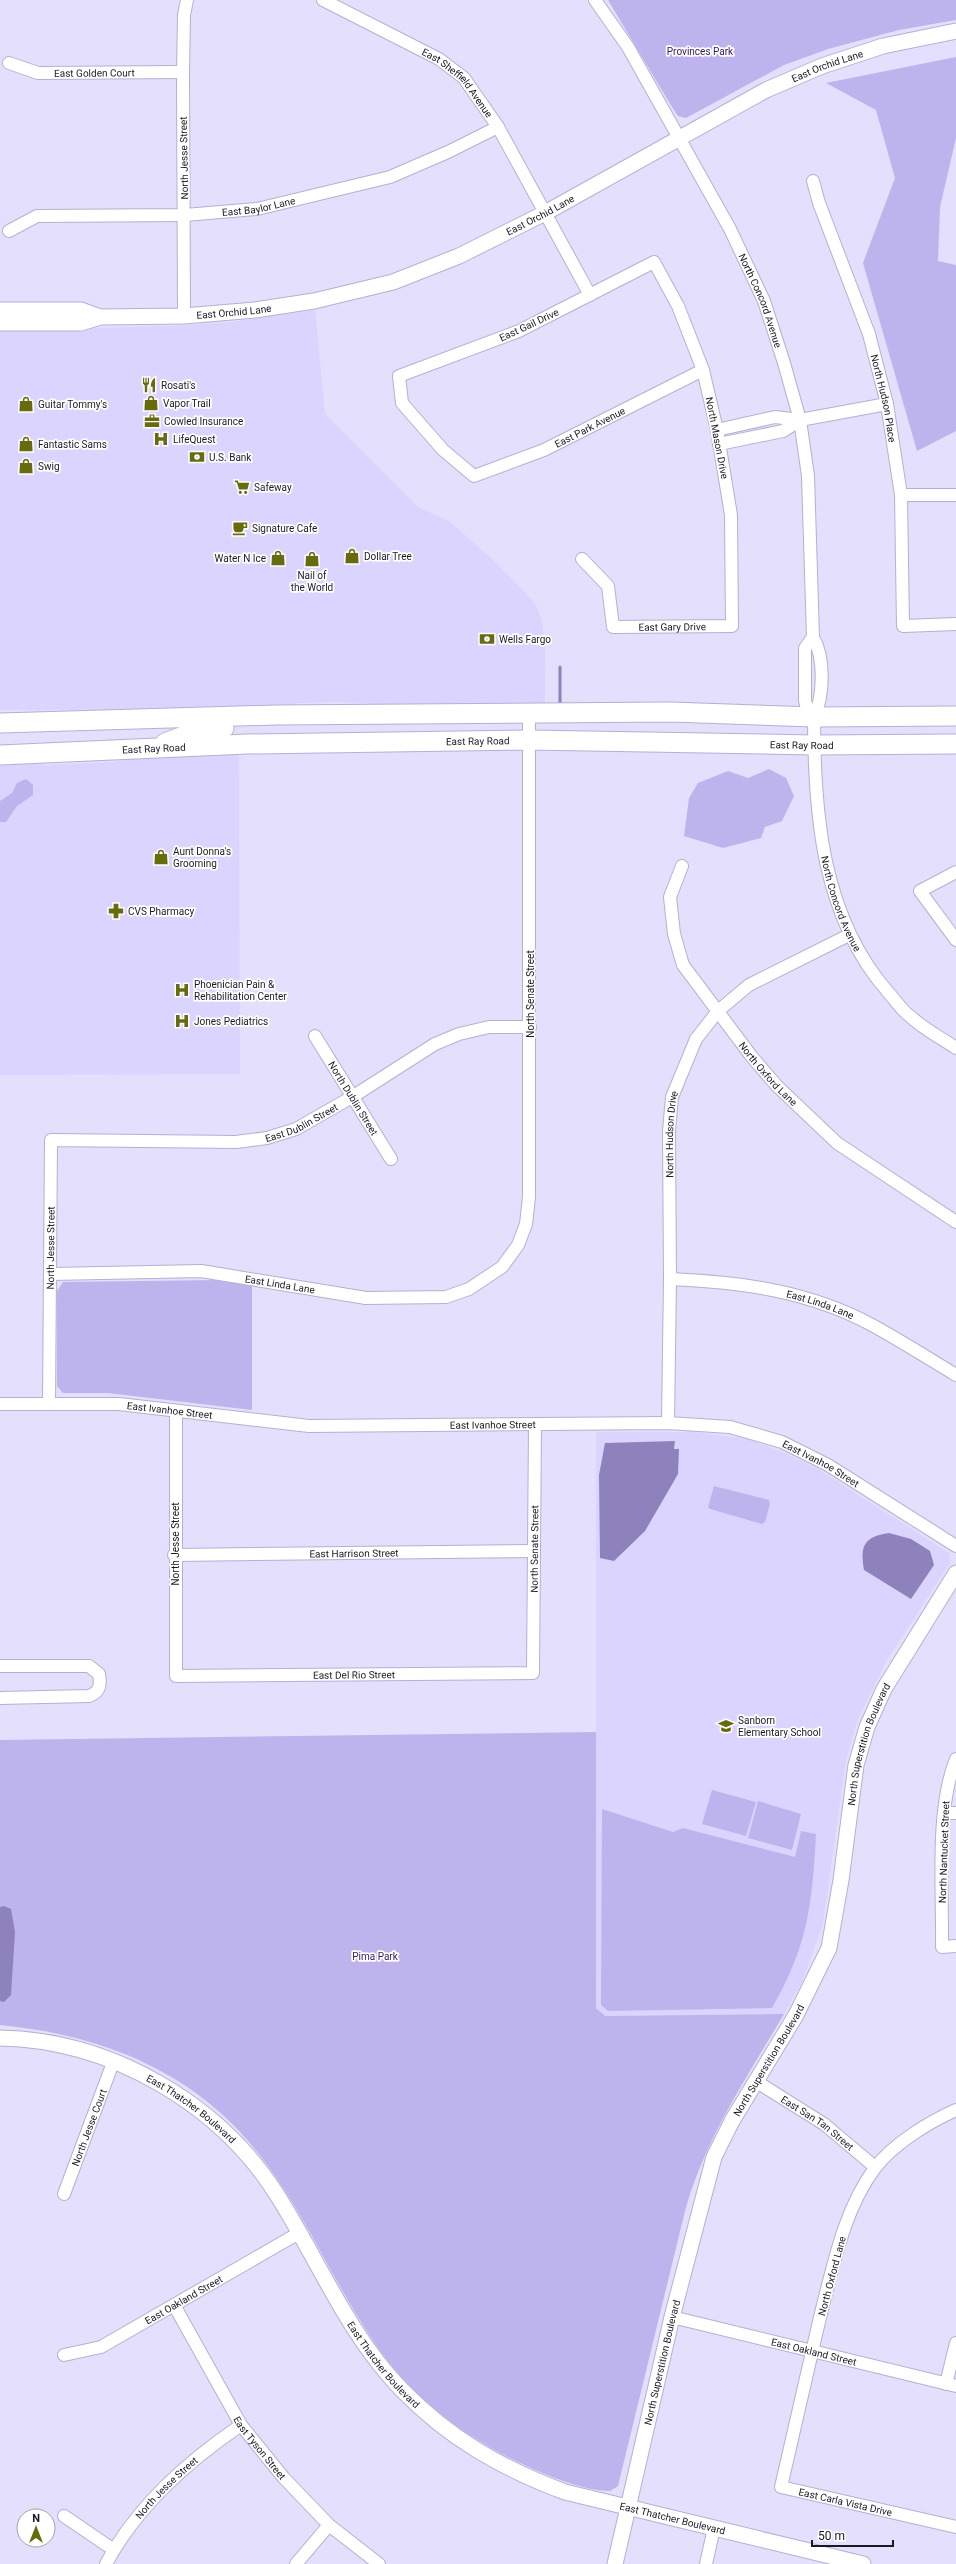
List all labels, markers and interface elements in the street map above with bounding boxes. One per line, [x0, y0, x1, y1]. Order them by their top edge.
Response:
street label: East Sheffield Avenue [420, 46, 495, 119]
park label: Provinces Park [667, 46, 734, 57]
street label: East Orchid Lane [790, 48, 864, 84]
street label: East Golden Court [54, 67, 135, 78]
street label: North Jesse Street [178, 116, 190, 200]
street label: East Orchid Lane [504, 192, 576, 237]
street label: East Baylor Lane [222, 195, 296, 217]
street label: North Concord Avenue [737, 252, 784, 349]
street label: East Orchid Lane [196, 302, 272, 320]
street label: East Gail Drive [498, 306, 560, 344]
street label: North Hudson Place [869, 353, 898, 443]
restaurant icon: Rosati's [140, 376, 158, 394]
place label: Rosati's [161, 380, 196, 391]
shop icon: Vapor Trail [142, 394, 160, 412]
shop icon: Guitar Tommy's [17, 395, 35, 413]
street label: North Mason Drive [704, 396, 730, 480]
place label: Vapor Trail [163, 398, 211, 409]
place label: Guitar Tommy's [38, 399, 107, 410]
street label: East Park Avenue [553, 405, 627, 449]
office icon: Cowled Insurance [143, 412, 161, 430]
place label: Cowled Insurance [164, 416, 243, 427]
hospital icon: LifeQuest [152, 430, 170, 448]
place label: LifeQuest [173, 434, 216, 445]
shop icon: Fantastic Sams [17, 435, 35, 453]
place label: Fantastic Sams [38, 439, 107, 450]
bank icon: U.S. Bank [188, 448, 206, 466]
place label: U.S. Bank [209, 452, 252, 463]
shop icon: Swig [17, 457, 35, 475]
place label: Swig [38, 461, 60, 472]
supermarket icon: Safeway [233, 478, 251, 496]
place label: Safeway [254, 482, 292, 493]
cafe icon: Signature Cafe [231, 519, 249, 537]
place label: Signature Cafe [252, 523, 317, 534]
shop icon: Dollar Tree [343, 547, 361, 565]
shop icon: Water N Ice [269, 549, 287, 567]
shop icon: Nail of the World [303, 550, 321, 568]
place label: Dollar Tree [364, 551, 412, 562]
place label: Water N Ice [215, 553, 266, 564]
place label: Nail of the World [291, 570, 333, 593]
street label: East Gary Drive [638, 621, 706, 632]
bank icon: Wells Fargo [478, 630, 496, 648]
place label: Wells Fargo [499, 634, 551, 645]
street label: East Ray Road [446, 735, 510, 747]
street label: East Ray Road [770, 739, 834, 751]
street label: East Ray Road [122, 741, 186, 755]
place label: Aunt Donna's Grooming [173, 846, 231, 869]
shop icon: Aunt Donna's Grooming [152, 848, 170, 866]
street label: North Concord Avenue [819, 855, 863, 953]
pharmacy icon: CVS Pharmacy [107, 902, 125, 920]
place label: CVS Pharmacy [128, 906, 194, 917]
street label: North Senate Street [525, 950, 536, 1038]
place label: Phoenician Pain & Rehabilitation Center [194, 979, 287, 1002]
hospital icon: Phoenician Pain & Rehabilitation Center [173, 981, 191, 999]
hospital icon: Jones Pediatrics [173, 1012, 191, 1030]
place label: Jones Pediatrics [194, 1016, 268, 1027]
street label: North Oxford Lane [737, 1040, 800, 1108]
street label: North Dublin Street [326, 1059, 380, 1137]
street label: North Hudson Drive [663, 1089, 680, 1178]
street label: East Dublin Street [264, 1101, 339, 1144]
street label: North Jesse Street [44, 1206, 56, 1290]
street label: East Linda Lane [244, 1273, 316, 1295]
street label: East Linda Lane [785, 1288, 856, 1321]
street label: East Ivanhoe Street [126, 1399, 213, 1420]
street label: East Ivanhoe Street [450, 1419, 536, 1430]
street label: East Ivanhoe Street [781, 1438, 861, 1489]
street label: North Jesse Street [170, 1502, 181, 1586]
street label: North Senate Street [528, 1505, 540, 1593]
street label: East Harrison Street [309, 1547, 399, 1559]
street label: East Del Rio Street [313, 1669, 395, 1680]
street label: North Superstition Boulevard [845, 1681, 892, 1806]
place label: Sanborn Elementary School [738, 1715, 821, 1738]
school or university icon: Sanborn Elementary School [717, 1717, 735, 1735]
street label: North Nantucket Street [937, 1801, 951, 1903]
park label: Pima Park [352, 1951, 399, 1962]
street label: North Superstition Boulevard [731, 2003, 806, 2118]
street label: East Thatcher Boulevard [145, 2072, 238, 2145]
street label: North Jesse Court [69, 2087, 108, 2168]
street label: East San Tan Street [779, 2093, 856, 2152]
street label: North Oxford Lane [816, 2235, 848, 2317]
street label: East Oakland Street [143, 2273, 224, 2326]
street label: North Superstition Boulevard [642, 2299, 682, 2426]
street label: East Thatcher Boulevard [346, 2319, 422, 2410]
street label: East Oakland Street [770, 2336, 858, 2367]
street label: East Tyson Street [232, 2414, 288, 2482]
street label: North Jesse Street [133, 2454, 200, 2521]
street label: East Carla Vista Drive [798, 2486, 893, 2518]
street label: East Thatcher Boulevard [619, 2500, 727, 2536]
north arrow [16, 2508, 56, 2548]
text: N [32, 2512, 40, 2525]
scale bar [812, 2522, 893, 2548]
text: 50 m [818, 2529, 845, 2543]

